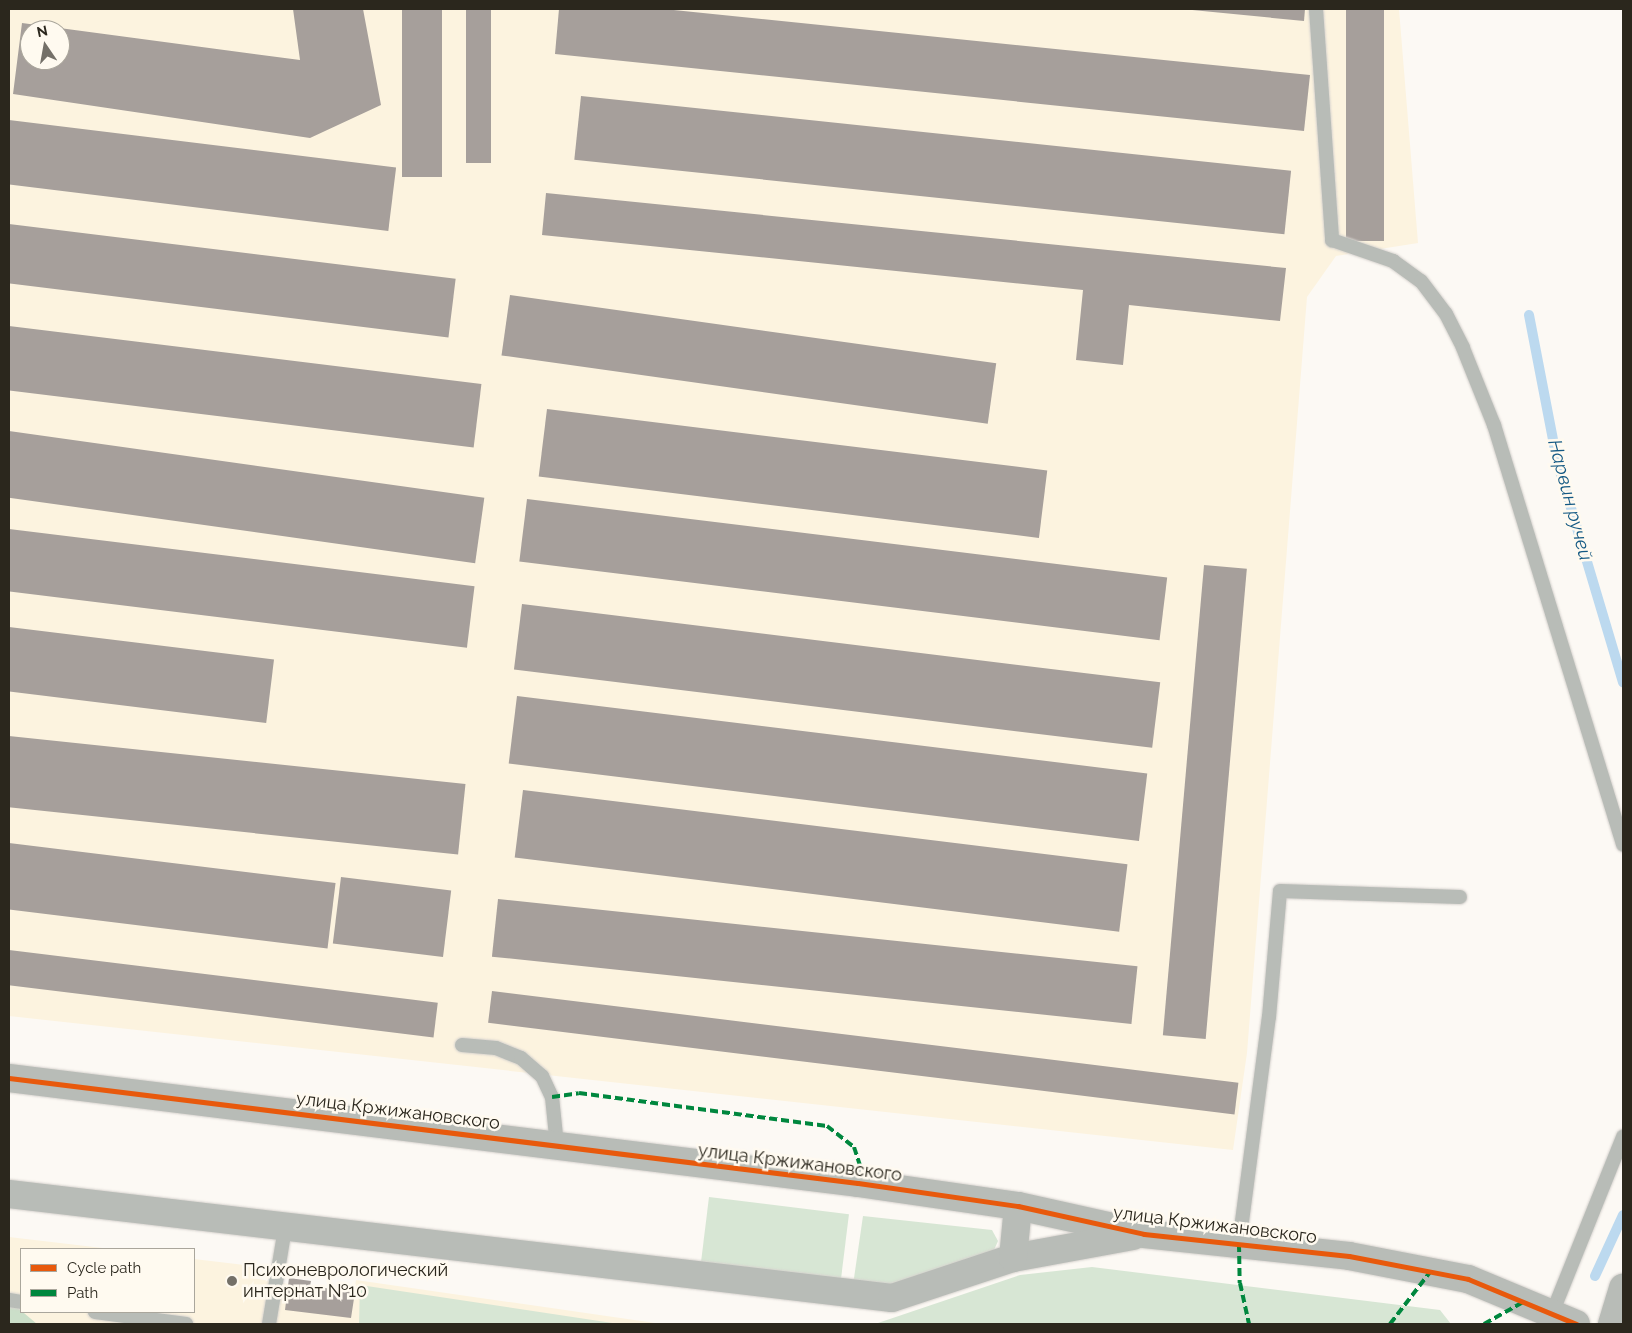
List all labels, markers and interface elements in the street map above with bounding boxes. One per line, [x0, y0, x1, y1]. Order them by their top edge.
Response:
north arrow [20, 20, 70, 70]
text: N [35, 22, 49, 40]
water label: Нарвин ручей [1543, 437, 1597, 563]
street label: улица Кржижановского [295, 1088, 501, 1134]
street label: улица Кржижановского [697, 1140, 903, 1186]
street label: улица Кржижановского [1112, 1202, 1318, 1248]
legend [20, 1248, 195, 1313]
text: Cycle path [67, 1259, 141, 1277]
place label: Психоневрологический интернат №10 [243, 1260, 448, 1302]
marker: Психоневрологический интернат №10 [225, 1274, 239, 1288]
text: Path [67, 1284, 98, 1302]

